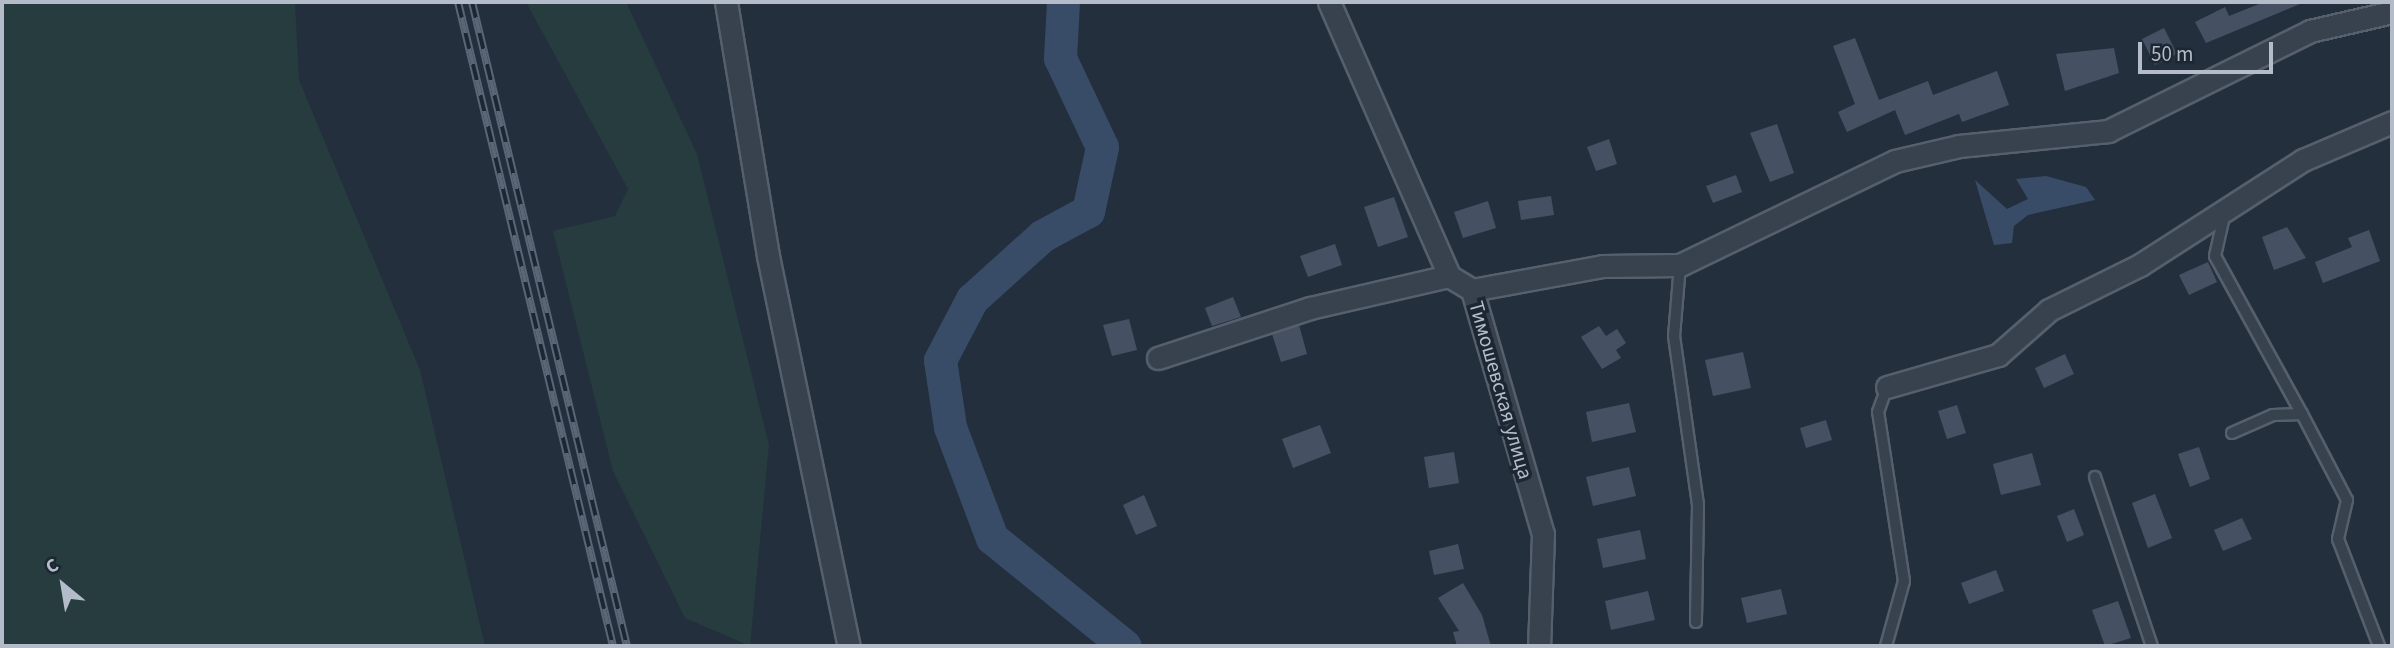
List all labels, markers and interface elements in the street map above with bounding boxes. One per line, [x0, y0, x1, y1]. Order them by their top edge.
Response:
scale bar [2142, 28, 2277, 72]
text: 50 m [2151, 39, 2193, 69]
street label: Тимошевская улица [1464, 298, 1538, 482]
north arrow [28, 550, 98, 620]
text: С [41, 552, 64, 581]

